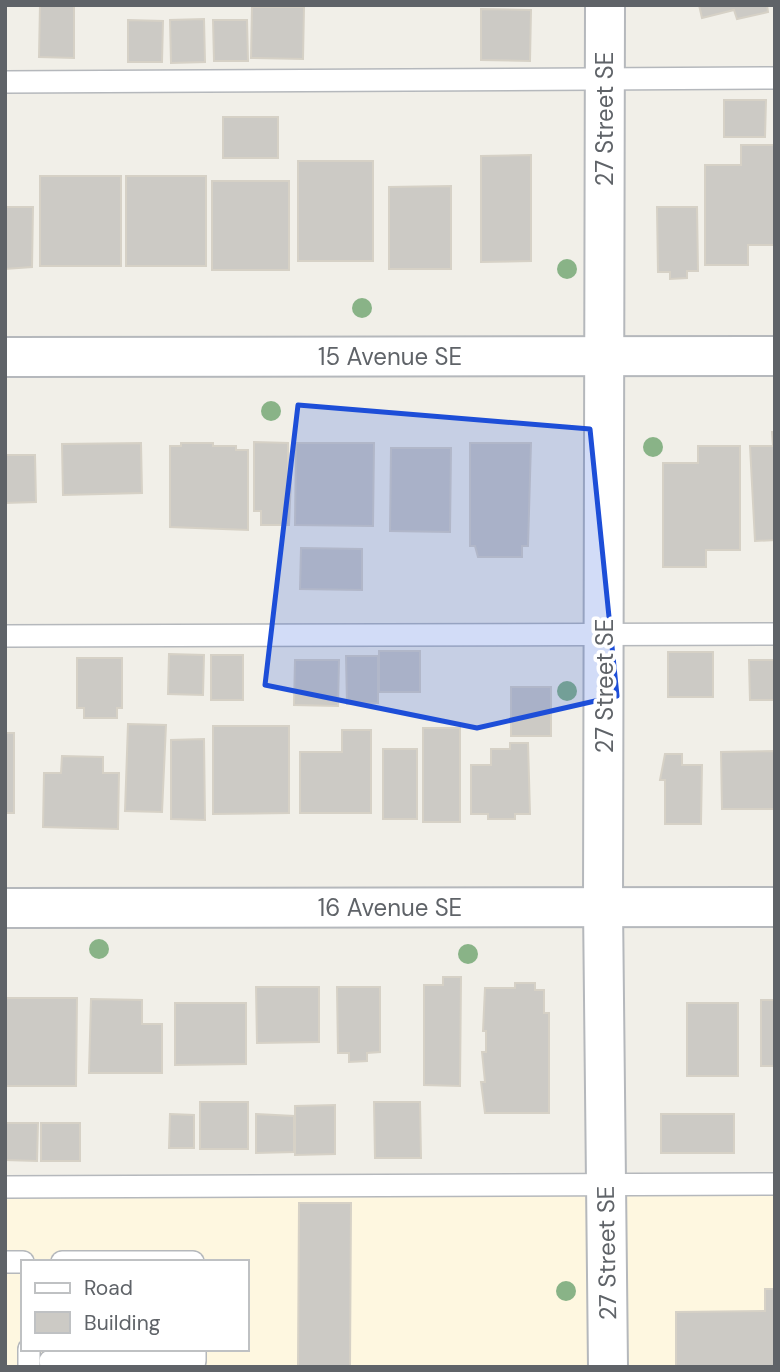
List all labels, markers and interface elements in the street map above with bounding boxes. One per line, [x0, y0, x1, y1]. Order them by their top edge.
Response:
street label: 27 Street SE [589, 52, 620, 186]
street label: 15 Avenue SE [318, 341, 462, 372]
street label: 27 Street SE [589, 619, 620, 753]
street label: 16 Avenue SE [318, 892, 462, 923]
street label: 27 Street SE [590, 1185, 623, 1321]
legend [21, 1260, 248, 1351]
text: Road [84, 1274, 133, 1302]
text: Building [84, 1309, 161, 1337]

